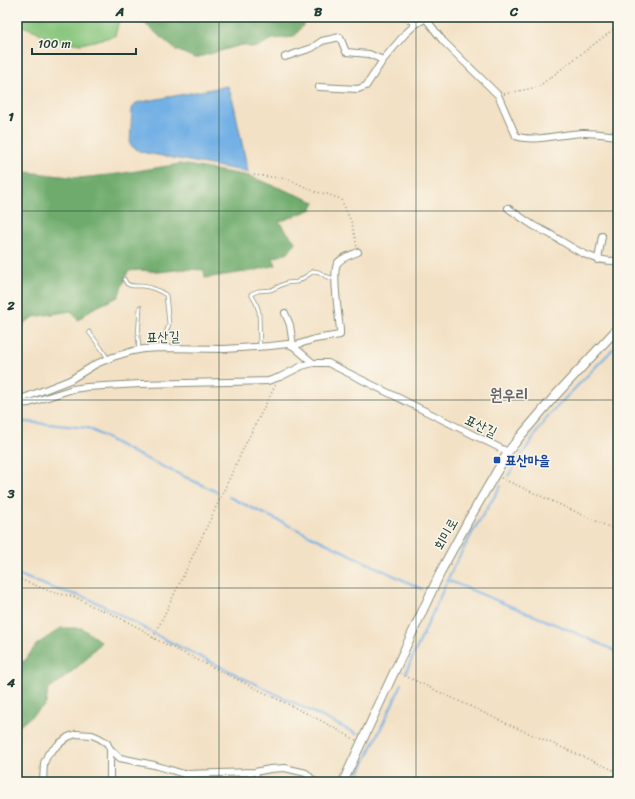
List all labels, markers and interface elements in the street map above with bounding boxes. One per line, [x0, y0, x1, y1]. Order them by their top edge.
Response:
text: A [115, 0, 124, 23]
text: B [314, 0, 323, 23]
text: C [509, 0, 519, 23]
scale bar [32, 30, 136, 56]
text: 100 m [38, 33, 71, 55]
text: 1 [8, 105, 14, 128]
text: 2 [6, 294, 15, 317]
street label: 표산길 [146, 324, 181, 350]
district label: 원우리 [490, 380, 528, 409]
street label: 표산길 [460, 407, 502, 445]
place label: 표산마을 [505, 448, 550, 473]
marker: 표산마을 [492, 455, 502, 465]
text: 3 [6, 482, 15, 505]
street label: 회미로 [427, 513, 465, 555]
text: 4 [6, 671, 16, 694]

